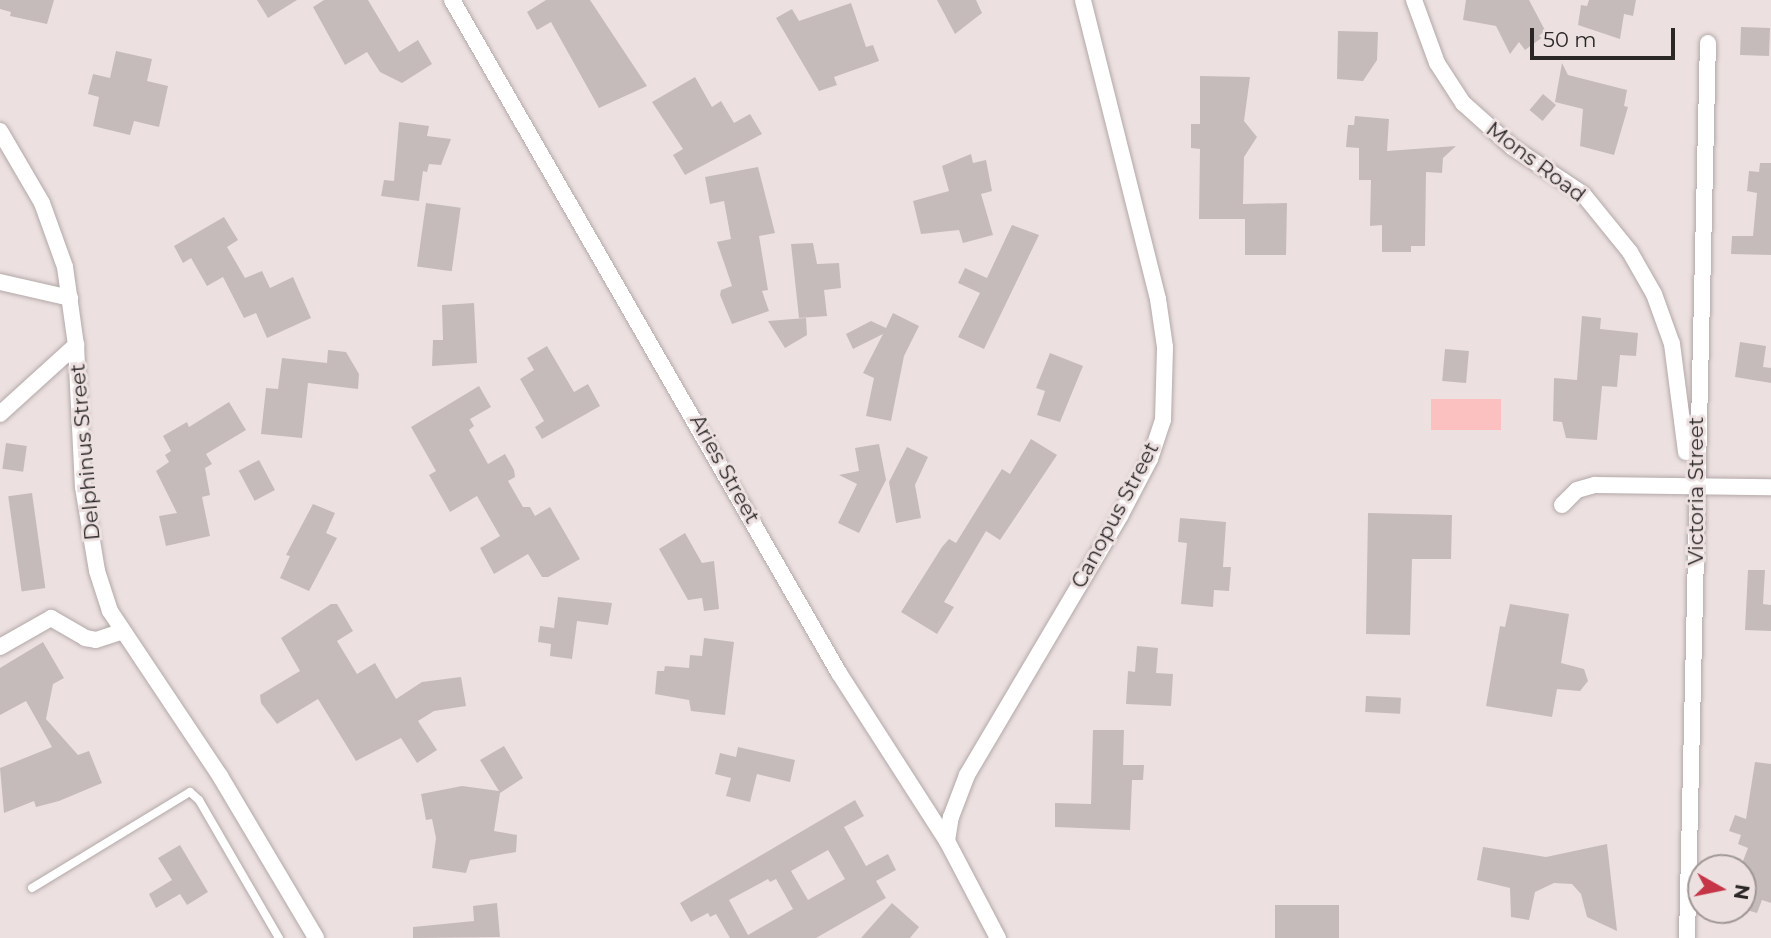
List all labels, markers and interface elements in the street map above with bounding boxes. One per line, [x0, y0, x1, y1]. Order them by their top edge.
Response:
scale bar [1533, 14, 1678, 58]
text: 50 m [1543, 27, 1597, 52]
street label: Mons Road [1481, 116, 1591, 208]
street label: Delphinus Street [65, 363, 105, 541]
street label: Aries Street [685, 410, 765, 528]
street label: Victoria Street [1683, 417, 1709, 565]
street label: Canopus Street [1066, 438, 1164, 592]
north arrow [1687, 854, 1757, 924]
text: N [1729, 883, 1754, 901]

